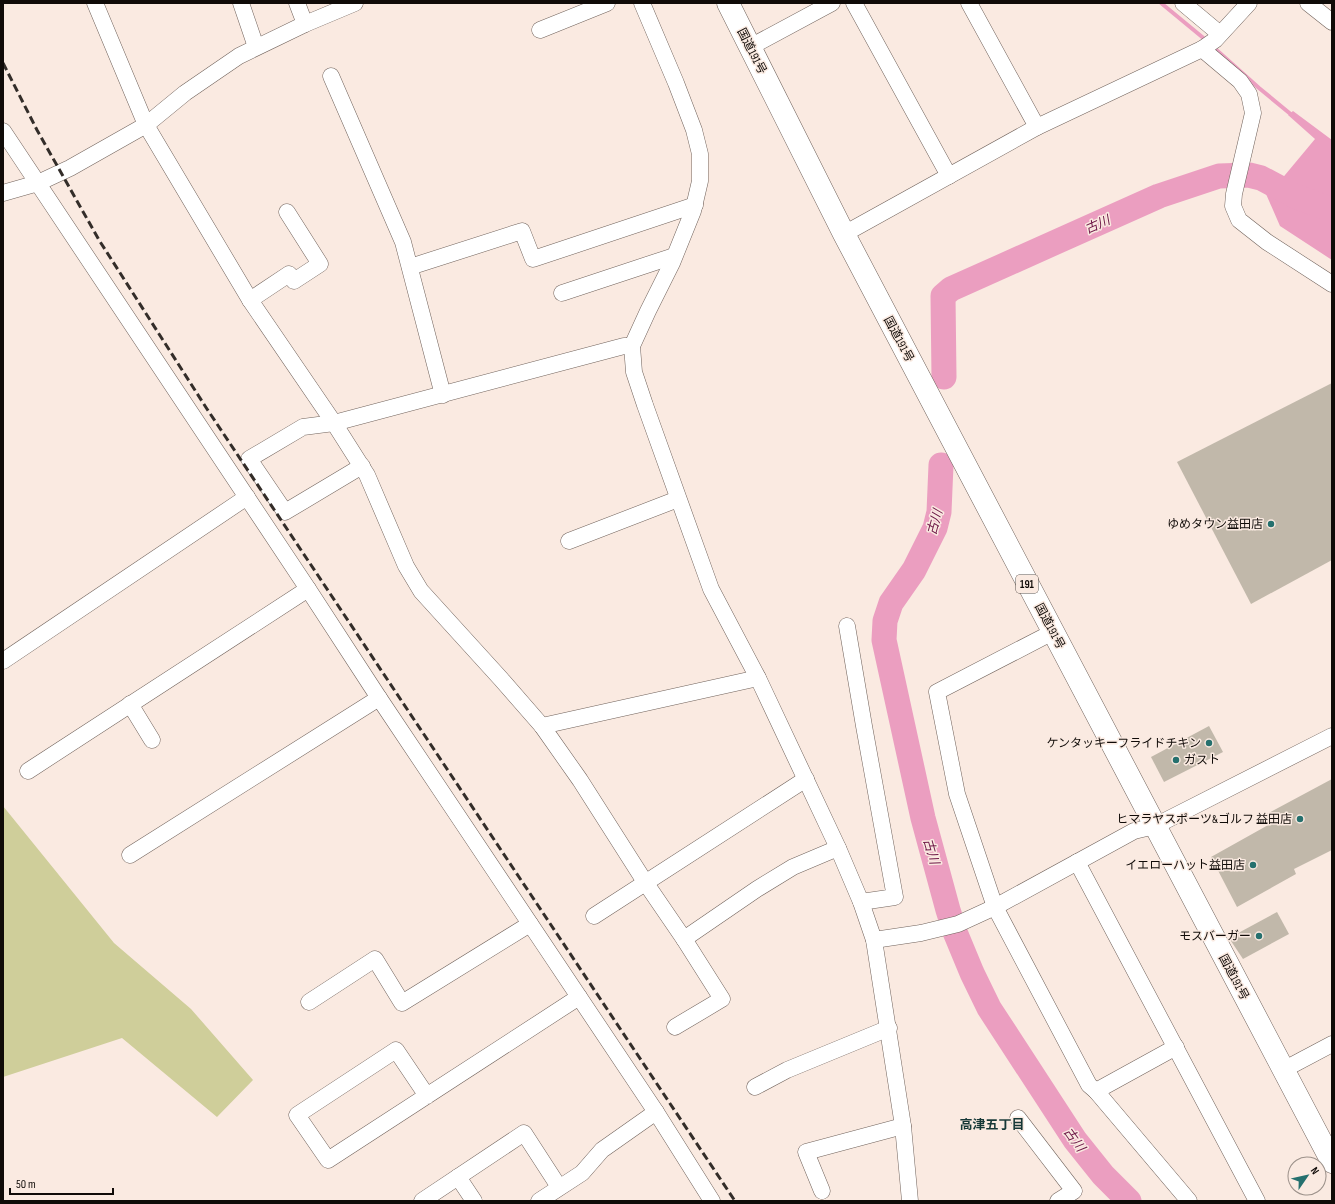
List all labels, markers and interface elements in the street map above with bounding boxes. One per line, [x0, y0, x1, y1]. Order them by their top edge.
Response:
street label: 国道191号 [734, 26, 770, 77]
water label: 古川 [1082, 212, 1114, 238]
street label: 国道191号 [880, 314, 917, 365]
water label: 古川 [924, 506, 947, 537]
place label: ゆめタウン益田店 [1167, 517, 1263, 532]
marker: ゆめタウン益田店 [1266, 519, 1276, 529]
road number: 191 [1016, 575, 1038, 593]
street label: 国道191号 [1031, 601, 1068, 652]
place label: ケンタッキーフライドチキン [1046, 736, 1201, 751]
marker: ケンタッキーフライドチキン [1204, 738, 1214, 748]
place label: ガスト [1184, 753, 1220, 768]
marker: ガスト [1171, 755, 1181, 765]
place label: ヒマラヤスポーツ&ゴルフ 益田店 [1116, 812, 1292, 827]
marker: ヒマラヤスポーツ&ゴルフ 益田店 [1295, 814, 1305, 824]
water label: 古川 [920, 837, 943, 868]
place label: イエローハット益田店 [1125, 858, 1245, 873]
marker: イエローハット益田店 [1248, 860, 1258, 870]
place label: モスバーガー [1179, 929, 1251, 944]
marker: モスバーガー [1254, 931, 1264, 941]
street label: 国道191号 [1215, 952, 1252, 1003]
district label: 高津五丁目 [959, 1117, 1025, 1133]
water label: 古川 [1060, 1124, 1089, 1156]
north arrow [1287, 1156, 1327, 1196]
text: N [1308, 1165, 1322, 1177]
scale bar [10, 1170, 113, 1196]
text: 50 m [16, 1177, 36, 1192]

